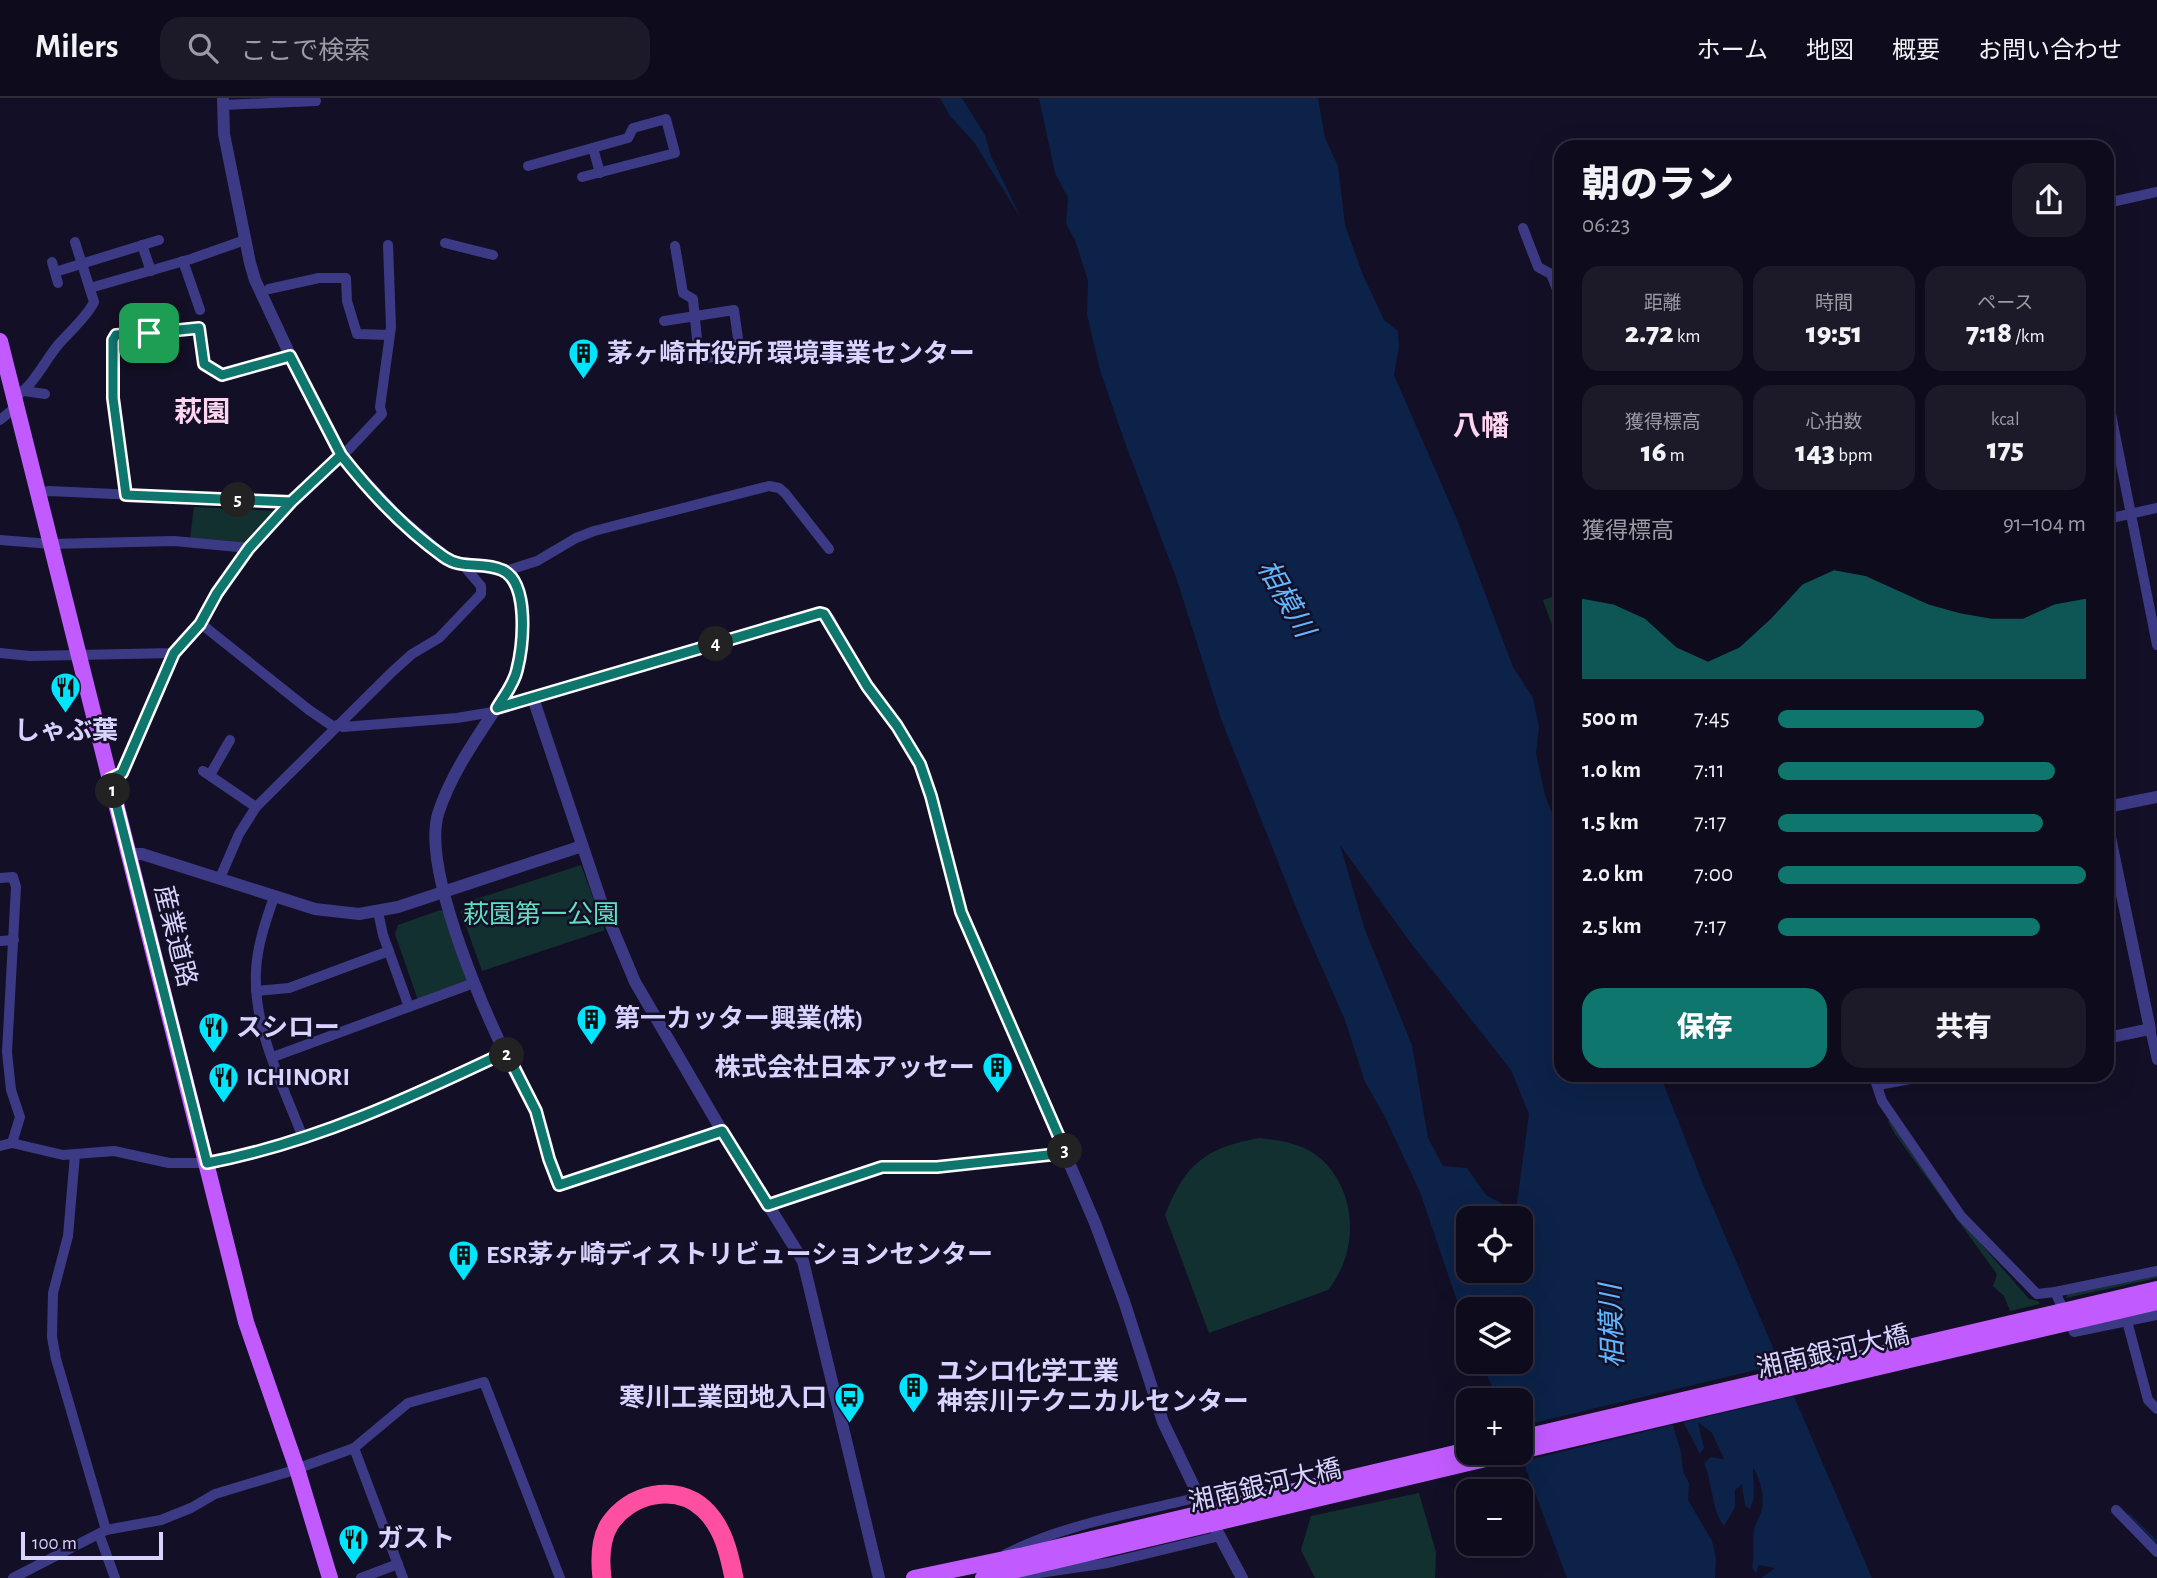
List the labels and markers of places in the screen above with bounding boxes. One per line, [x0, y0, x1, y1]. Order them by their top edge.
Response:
pin [119, 303, 179, 363]
building icon: 茅ヶ崎市役所 環境事業センター [567, 337, 601, 381]
place label: 茅ヶ崎市役所 環境事業センター [607, 339, 975, 367]
pin: 5 [220, 482, 256, 518]
pin: 4 [698, 626, 734, 662]
restaurant icon: しゃぶ葉 [49, 671, 83, 715]
place label: しゃぶ葉 [14, 717, 118, 744]
pin: 1 [96, 774, 130, 808]
building icon: 第一カッター興業(株) [574, 1002, 608, 1046]
place label: 第一カッター興業(株) [614, 1004, 863, 1032]
restaurant icon: スシロー [196, 1011, 230, 1055]
place label: スシロー [236, 1015, 340, 1041]
pin: 2 [490, 1038, 524, 1072]
building icon: 株式会社日本アッセー [981, 1051, 1015, 1095]
place label: 株式会社日本アッセー [715, 1053, 975, 1081]
restaurant icon: ICHINORI [206, 1060, 240, 1104]
place label: ICHINORI [246, 1064, 350, 1090]
pin: 3 [1048, 1134, 1082, 1168]
building icon: ESR茅ヶ崎ディストリビューションセンター [446, 1238, 480, 1282]
place label: ESR茅ヶ崎ディストリビューションセンター [486, 1240, 993, 1268]
place label: ユシロ化学工業 神奈川テクニカルセンター [937, 1357, 1249, 1415]
building icon: ユシロ化学工業 神奈川テクニカルセンター [897, 1370, 931, 1414]
bus stop icon: 寒川工業団地入口 [833, 1381, 867, 1425]
place label: 寒川工業団地入口 [619, 1383, 827, 1411]
restaurant icon: ガスト [337, 1522, 371, 1566]
place label: ガスト [377, 1525, 455, 1552]

